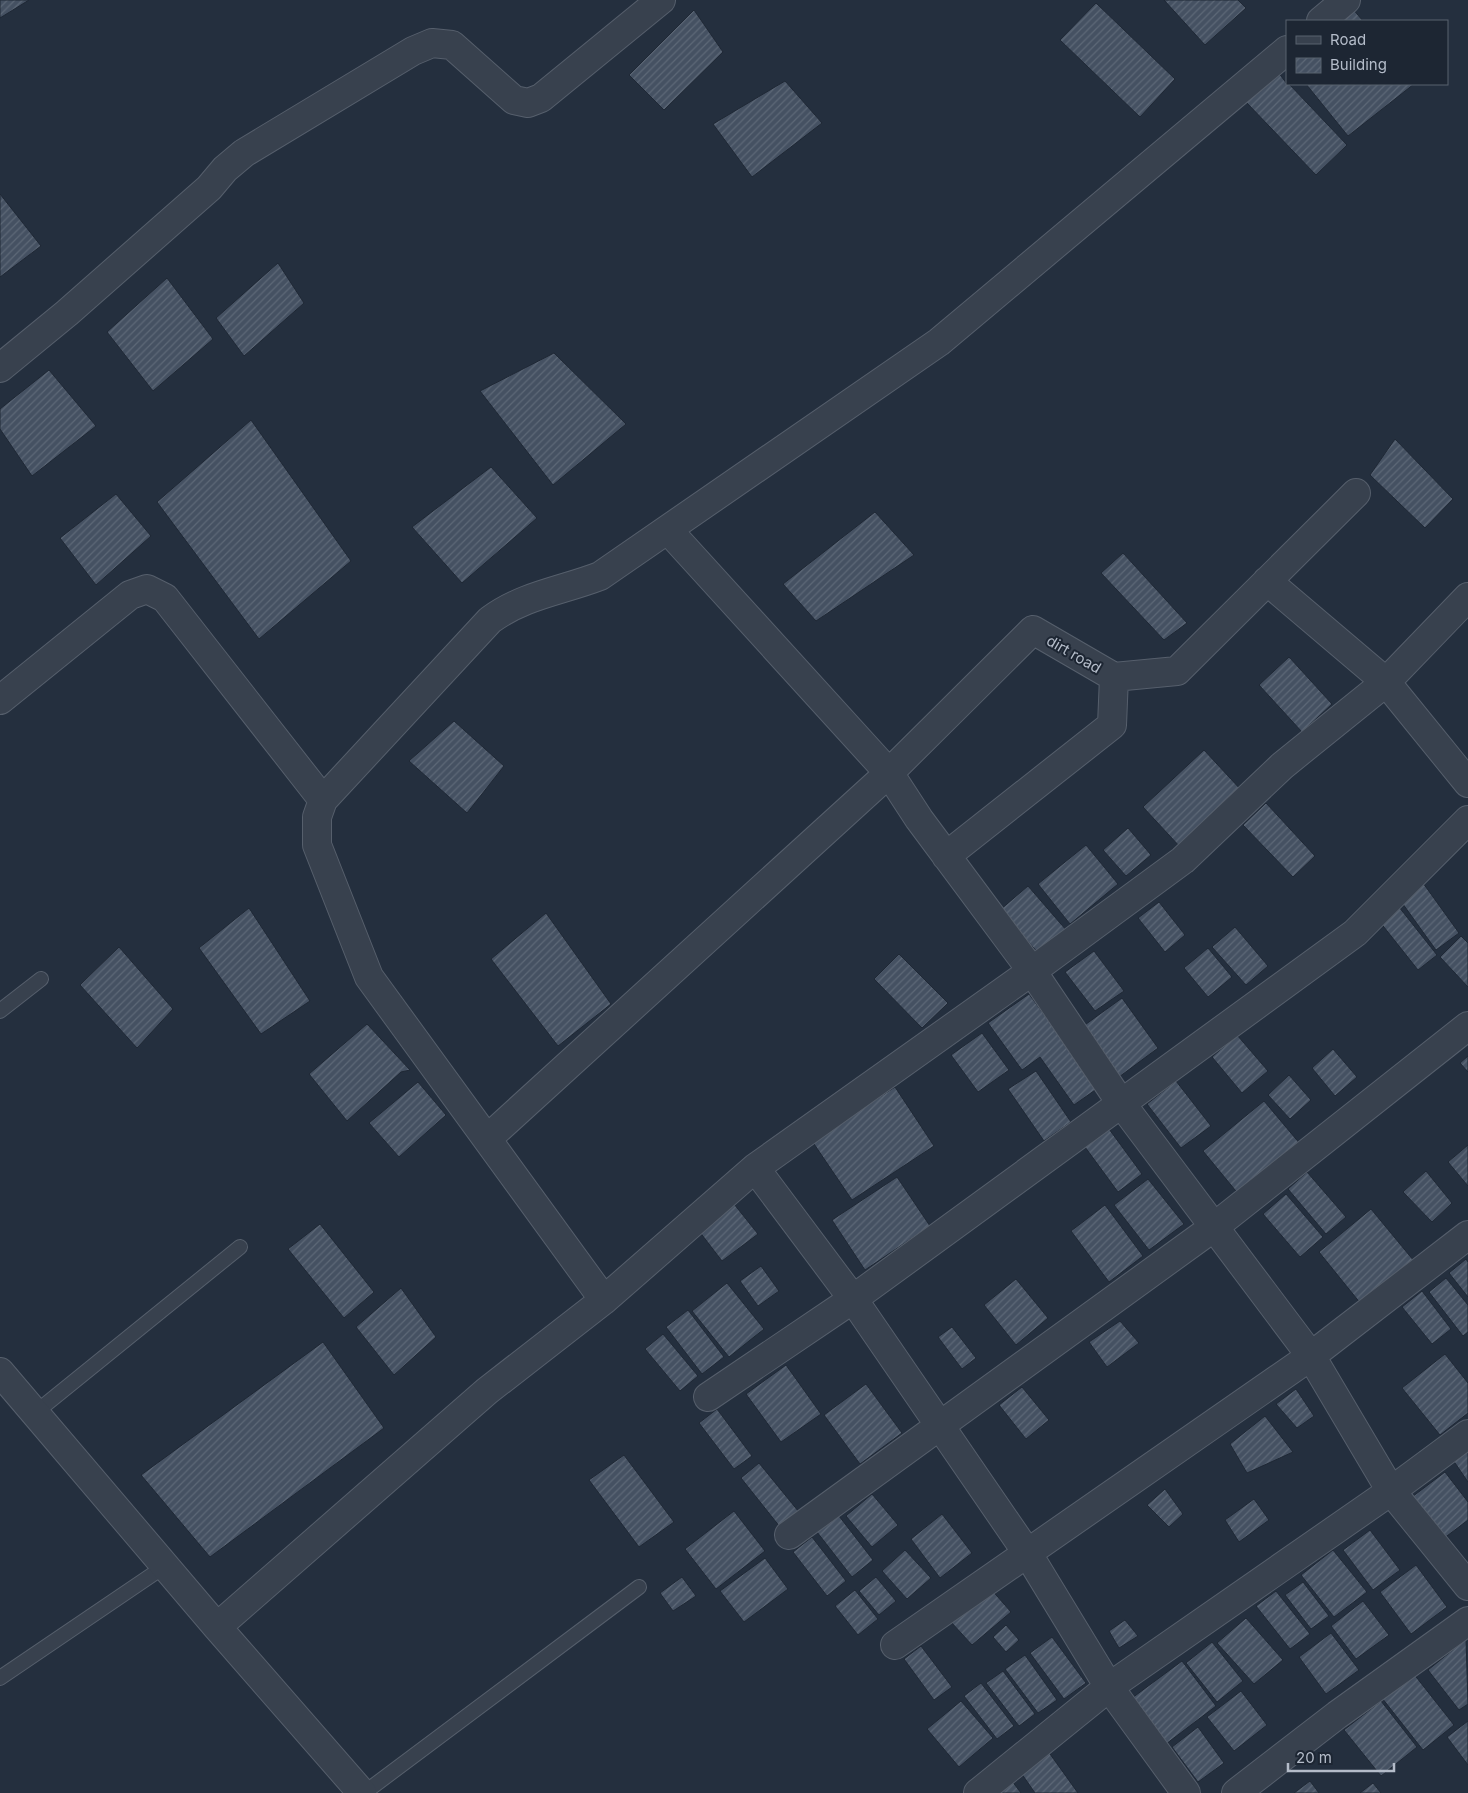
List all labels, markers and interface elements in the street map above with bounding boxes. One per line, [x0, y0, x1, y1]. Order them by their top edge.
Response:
legend [1286, 20, 1448, 85]
text: Road [1330, 30, 1366, 49]
text: Building [1330, 55, 1387, 74]
street label: dirt road [1043, 631, 1105, 677]
scale bar [1288, 1740, 1394, 1772]
text: 20 m [1296, 1748, 1332, 1767]

